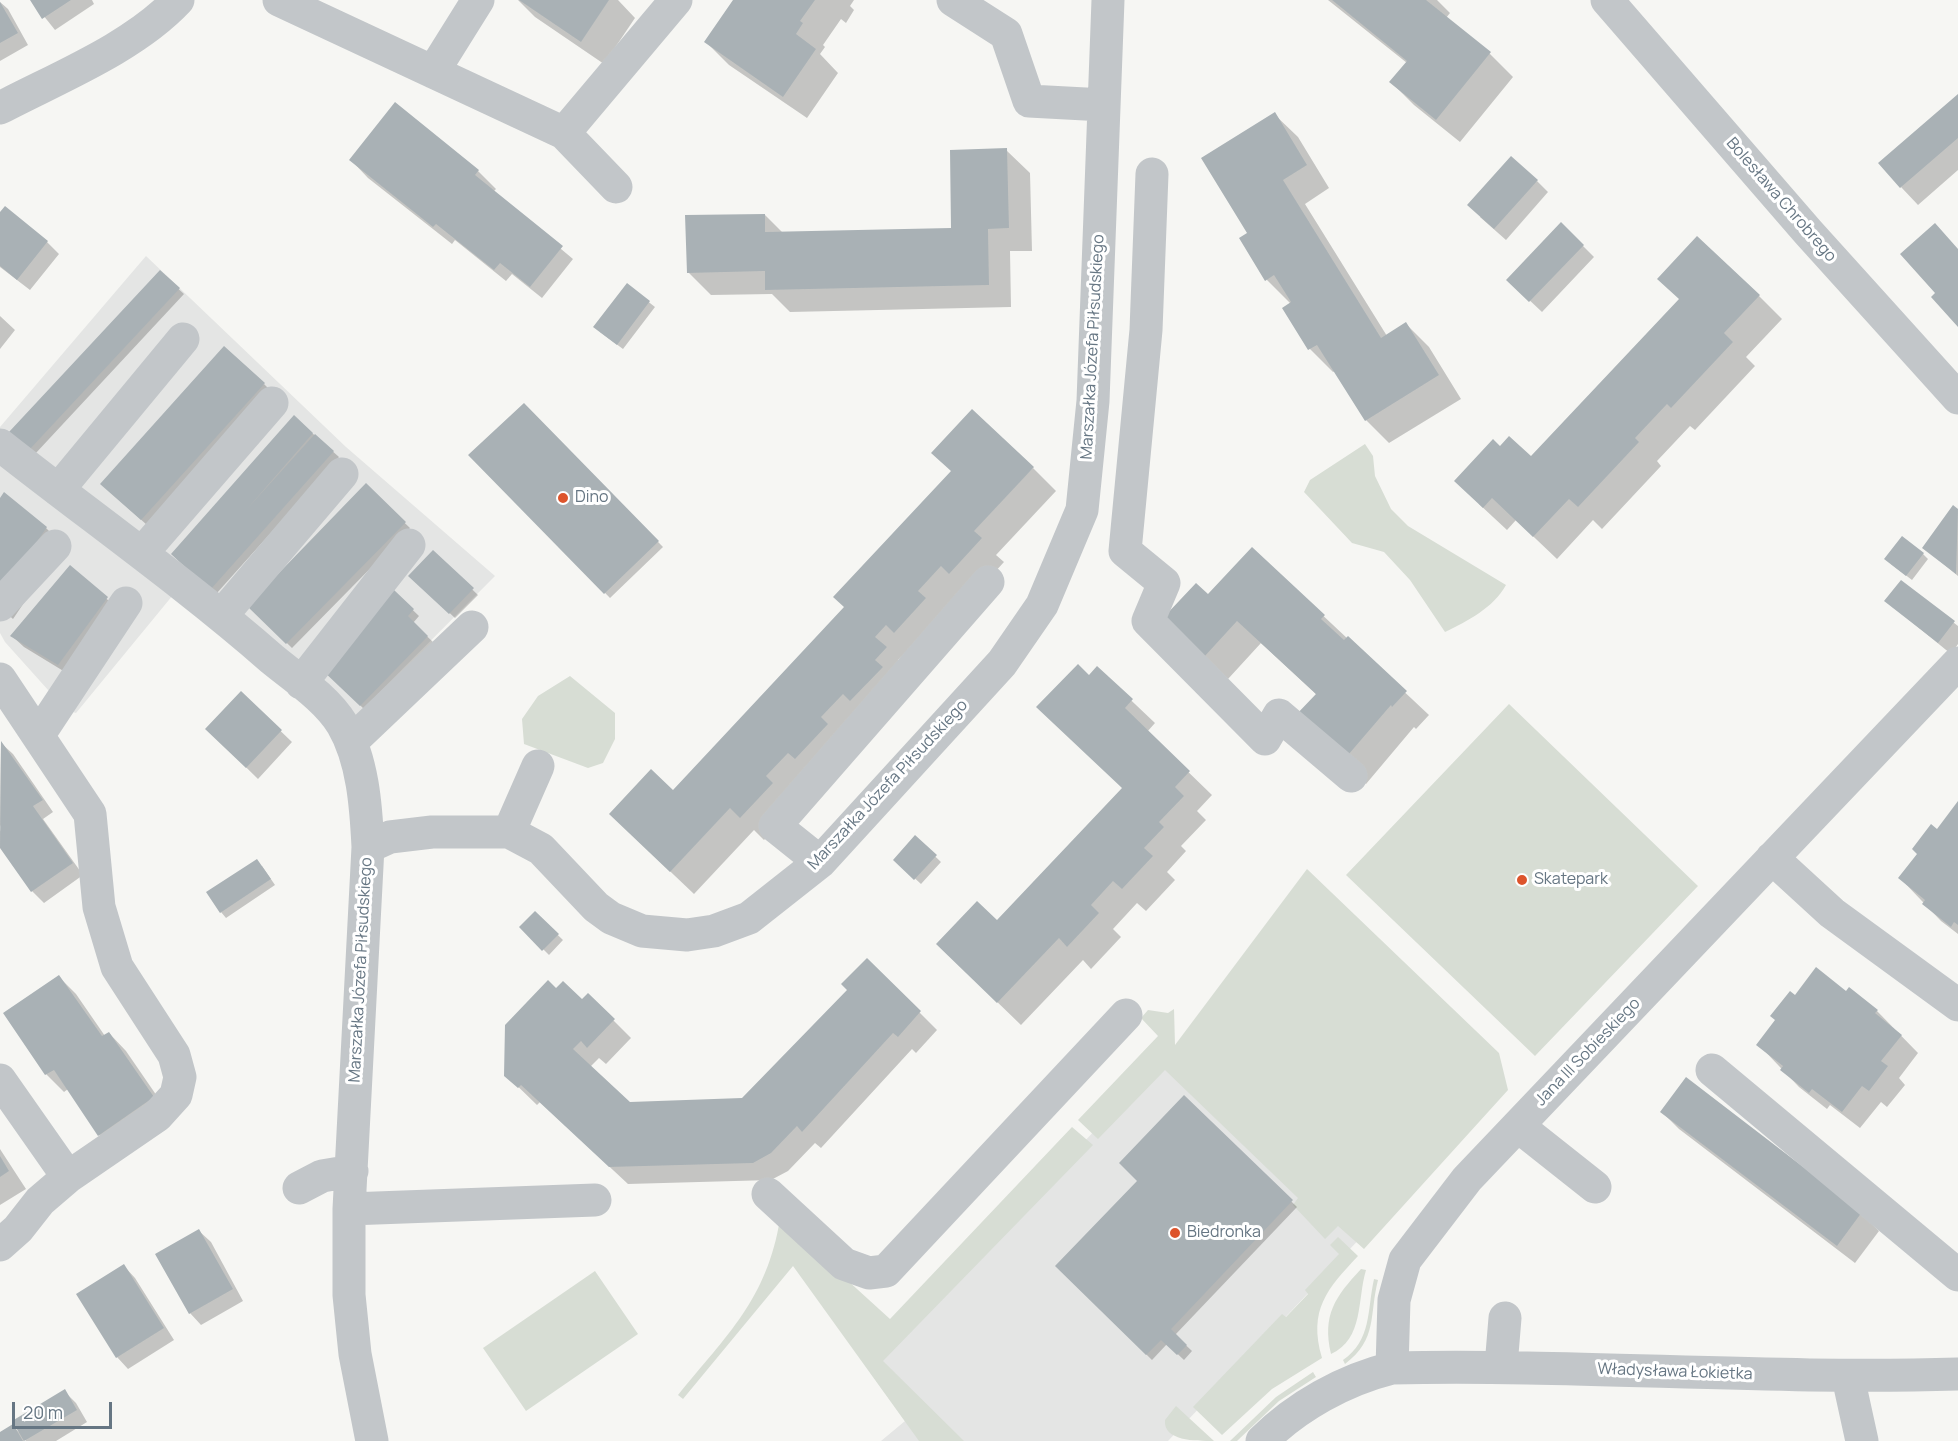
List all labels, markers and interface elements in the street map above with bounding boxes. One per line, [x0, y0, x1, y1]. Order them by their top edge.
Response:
street label: Bolesława Chrobrego [1722, 134, 1840, 266]
street label: Marszałka Józefa Piłsudskiego [1078, 234, 1108, 460]
place label: Dino [575, 488, 608, 508]
marker: Dino [556, 491, 570, 505]
street label: Marszałka Józefa Piłsudskiego [804, 696, 972, 874]
street label: Marszałka Józefa Piłsudskiego [346, 857, 376, 1083]
place label: Skatepark [1534, 870, 1608, 890]
marker: Skatepark [1515, 873, 1529, 887]
street label: Jana III Sobieskiego [1532, 994, 1644, 1110]
place label: Biedronka [1187, 1223, 1261, 1243]
marker: Biedronka [1168, 1226, 1182, 1240]
street label: Władysława Łokietka [1597, 1360, 1753, 1384]
scale bar [15, 1390, 116, 1428]
text: 20 m [23, 1400, 63, 1424]

